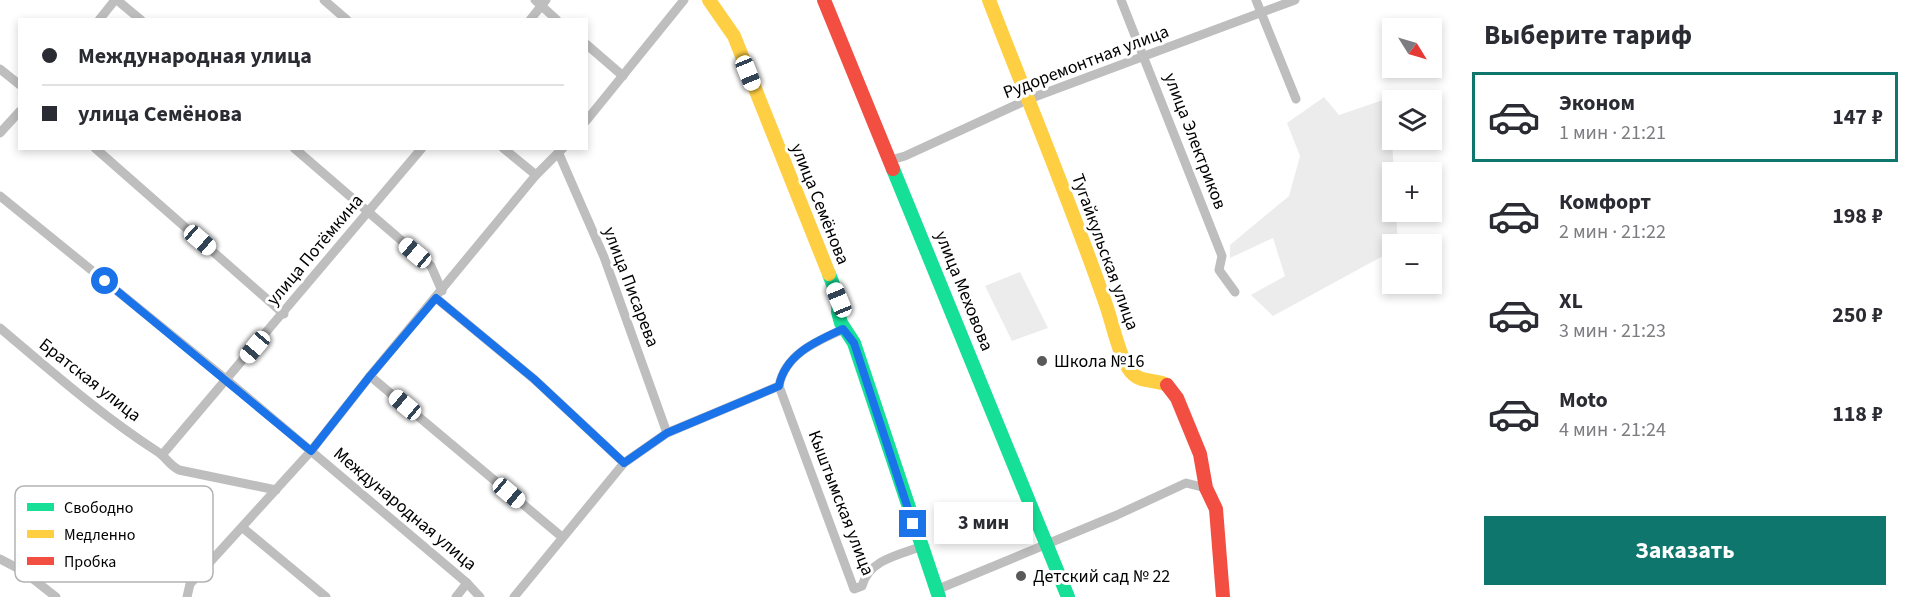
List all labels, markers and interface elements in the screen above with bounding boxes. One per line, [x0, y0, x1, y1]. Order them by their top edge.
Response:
text: Выберите тариф [1484, 16, 1692, 55]
north arrow [1382, 18, 1442, 78]
map controls [1382, 18, 1442, 294]
street label: Рудоремонтная улица [1000, 19, 1172, 105]
text: Международная улица [78, 40, 312, 72]
car [733, 53, 763, 93]
street label: улица Электриков [1158, 69, 1232, 213]
text: Эконом [1559, 87, 1635, 119]
button: layers [1382, 90, 1442, 150]
icon: car [1487, 90, 1541, 144]
text: улица Семёнова [78, 98, 242, 130]
text: 147 ₽ [1832, 101, 1883, 133]
text: 1 мин · 21:21 [1559, 119, 1666, 147]
street label: улица Семёнова [784, 140, 856, 268]
button: + [1382, 162, 1442, 222]
street label: Тугайкульская улица [1065, 170, 1145, 334]
text: Комфорт [1559, 186, 1651, 218]
street label: улица Потёмкина [261, 189, 369, 311]
icon: car [1487, 189, 1541, 243]
text: 198 ₽ [1832, 200, 1883, 232]
text: 2 мин · 21:22 [1559, 218, 1666, 246]
car [181, 221, 219, 259]
street label: улица Писарева [597, 223, 665, 351]
street label: улица Меховова [929, 227, 999, 355]
button: − [1382, 234, 1442, 294]
car [395, 235, 435, 271]
route start [91, 267, 118, 294]
car [824, 280, 854, 320]
text: XL [1559, 285, 1583, 317]
icon: car [1487, 288, 1541, 342]
text: 250 ₽ [1832, 299, 1883, 331]
text: 3 мин · 21:23 [1559, 317, 1666, 345]
car [237, 327, 273, 367]
street label: Братская улица [34, 332, 146, 428]
place label: Школа №16 [1054, 349, 1144, 374]
marker: Школа №16 [1035, 354, 1049, 368]
text: Moto [1559, 384, 1608, 416]
car [385, 387, 425, 423]
icon: car [1487, 387, 1541, 441]
text: 118 ₽ [1832, 398, 1883, 430]
text: 4 мин · 21:24 [1559, 416, 1666, 444]
street label: Кыштымская улица [802, 427, 880, 579]
street label: Международная улица [328, 441, 482, 577]
car [489, 475, 529, 511]
legend [15, 486, 213, 582]
text: Свободно [64, 497, 134, 519]
callout: 3 мин [934, 503, 1033, 545]
text: 3 мин [958, 509, 1009, 537]
route end [899, 510, 926, 537]
button: Заказать [1484, 516, 1886, 585]
text: Медленно [64, 524, 135, 546]
text: Пробка [64, 551, 116, 573]
place label: Детский сад № 22 [1033, 564, 1170, 589]
marker: Детский сад № 22 [1014, 569, 1028, 583]

